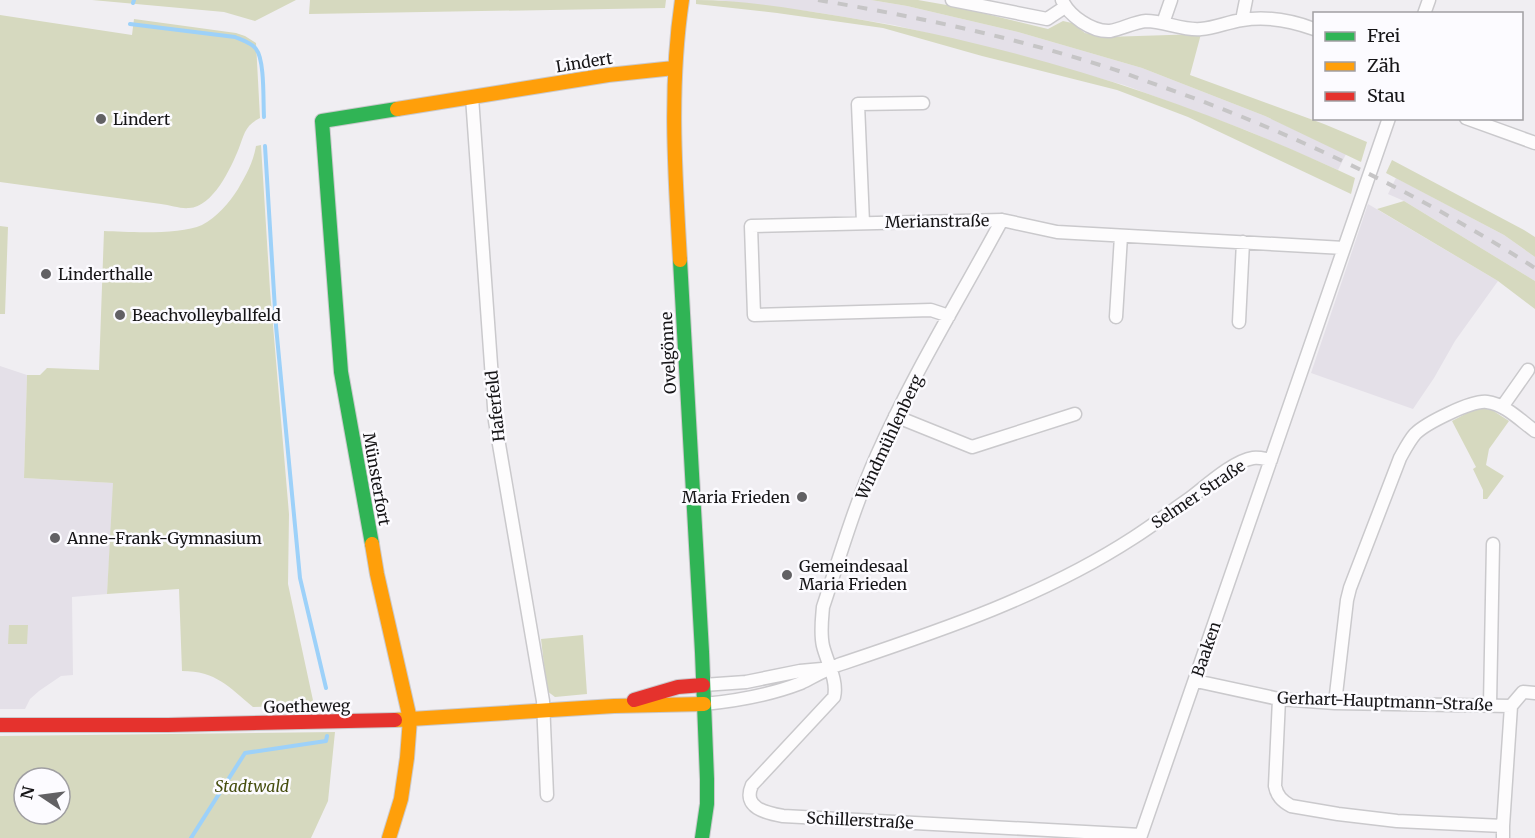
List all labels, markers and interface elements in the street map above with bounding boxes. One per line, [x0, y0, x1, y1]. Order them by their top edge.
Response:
legend [1313, 12, 1523, 120]
text: Frei [1367, 24, 1401, 47]
street label: Lindert [554, 48, 615, 76]
text: Zäh [1367, 54, 1401, 77]
text: Stau [1367, 84, 1405, 107]
place label: Lindert [113, 109, 171, 129]
marker: Lindert [94, 112, 108, 126]
street label: Merianstraße [885, 210, 989, 232]
place label: Linderthalle [58, 264, 153, 284]
marker: Linderthalle [39, 267, 53, 281]
place label: Beachvolleyballfeld [132, 305, 281, 325]
marker: Beachvolleyballfeld [113, 308, 127, 322]
street label: Ovelgönne [656, 311, 680, 395]
street label: Haferfeld [481, 369, 509, 443]
street label: Windmühlenberg [851, 371, 927, 504]
street label: Münsterfort [359, 431, 395, 528]
street label: Selmer Straße [1147, 455, 1249, 533]
place label: Maria Frieden [682, 487, 790, 507]
marker: Maria Frieden [795, 490, 809, 504]
place label: Anne-Frank-Gymnasium [66, 528, 262, 548]
marker: Anne-Frank-Gymnasium [48, 531, 62, 545]
place label: Gemeindesaal Maria Frieden [799, 556, 908, 594]
marker: Gemeindesaal Maria Frieden [780, 568, 794, 582]
street label: Baaken [1187, 618, 1225, 679]
street label: Gerhart-Hauptmann-Straße [1277, 687, 1493, 715]
street label: Goetheweg [263, 695, 351, 717]
north arrow [12, 766, 72, 826]
park label: Stadtwald [215, 776, 290, 796]
text: N [16, 784, 39, 801]
street label: Schillerstraße [806, 807, 914, 833]

